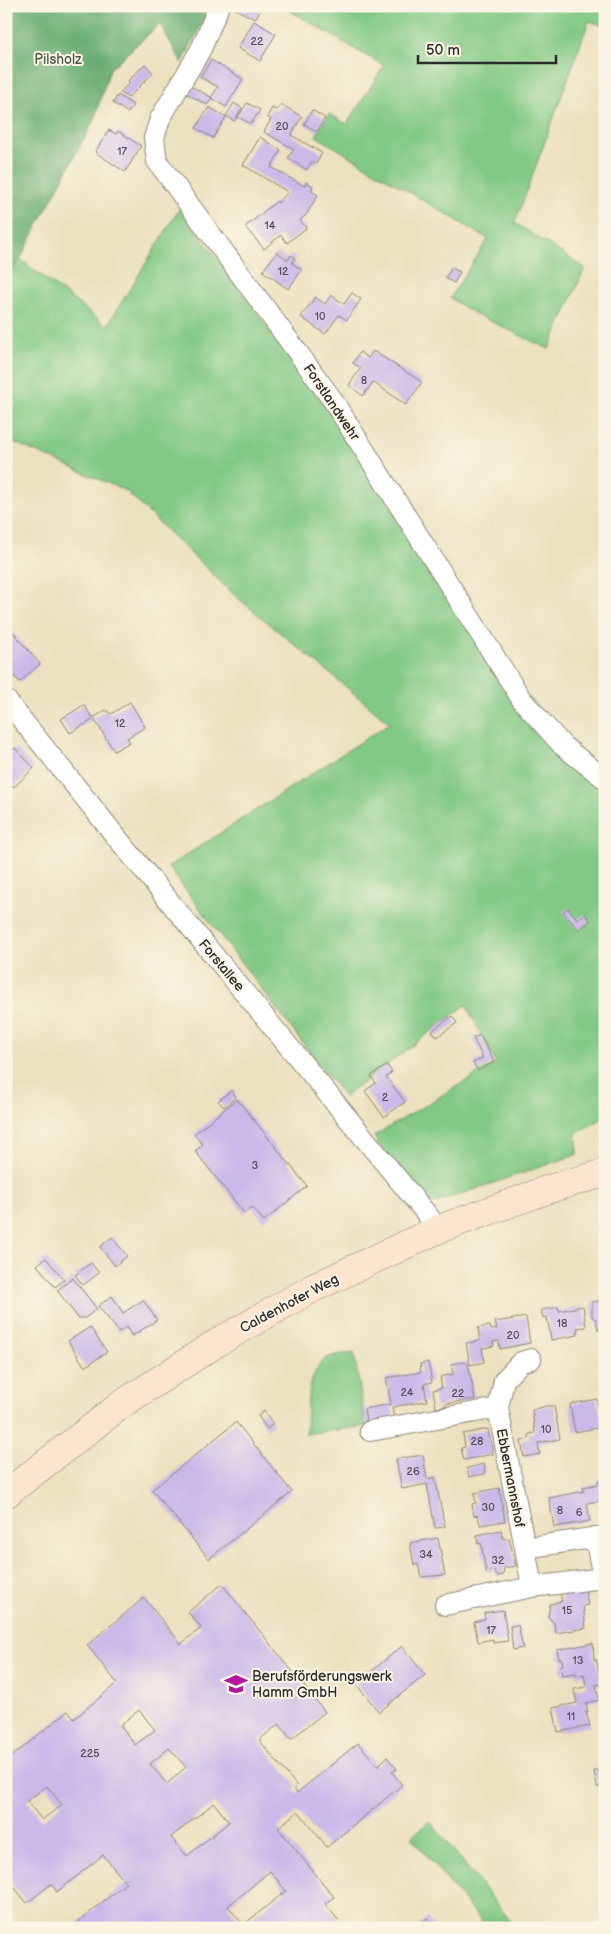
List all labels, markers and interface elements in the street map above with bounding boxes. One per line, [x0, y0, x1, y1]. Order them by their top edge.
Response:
scale bar [418, 32, 556, 64]
house number: 22 [251, 35, 264, 48]
text: 50 m [426, 41, 460, 60]
park label: Pilsholz [34, 51, 82, 68]
house number: 20 [276, 120, 289, 133]
house number: 17 [117, 145, 127, 158]
house number: 14 [265, 219, 276, 232]
house number: 12 [278, 265, 289, 278]
house number: 10 [315, 310, 326, 323]
street label: Forstlandwehr [300, 361, 364, 445]
house number: 8 [361, 374, 367, 387]
house number: 12 [115, 717, 126, 730]
street label: Forstallee [195, 936, 248, 995]
house number: 2 [382, 1091, 389, 1104]
house number: 3 [252, 1159, 259, 1172]
street label: Caldenhofer Weg [237, 1270, 342, 1337]
house number: 18 [557, 1317, 567, 1330]
house number: 20 [507, 1329, 520, 1342]
house number: 24 [400, 1386, 414, 1399]
house number: 22 [452, 1387, 465, 1400]
house number: 10 [541, 1423, 552, 1436]
street label: Ebbermannshof [493, 1427, 529, 1530]
house number: 28 [471, 1435, 483, 1448]
house number: 26 [406, 1465, 420, 1478]
house number: 30 [481, 1501, 495, 1514]
house number: 8 [557, 1504, 563, 1517]
house number: 6 [576, 1506, 583, 1519]
house number: 34 [419, 1548, 433, 1561]
house number: 32 [491, 1554, 505, 1567]
house number: 15 [562, 1604, 572, 1617]
house number: 17 [486, 1624, 496, 1637]
house number: 13 [572, 1654, 584, 1667]
place label: Berufsförderungswerk Hamm GmbH [252, 1668, 392, 1701]
school or university icon: Berufsförderungswerk Hamm GmbH [223, 1671, 249, 1697]
house number: 11 [567, 1710, 575, 1723]
house number: 225 [80, 1747, 100, 1760]

